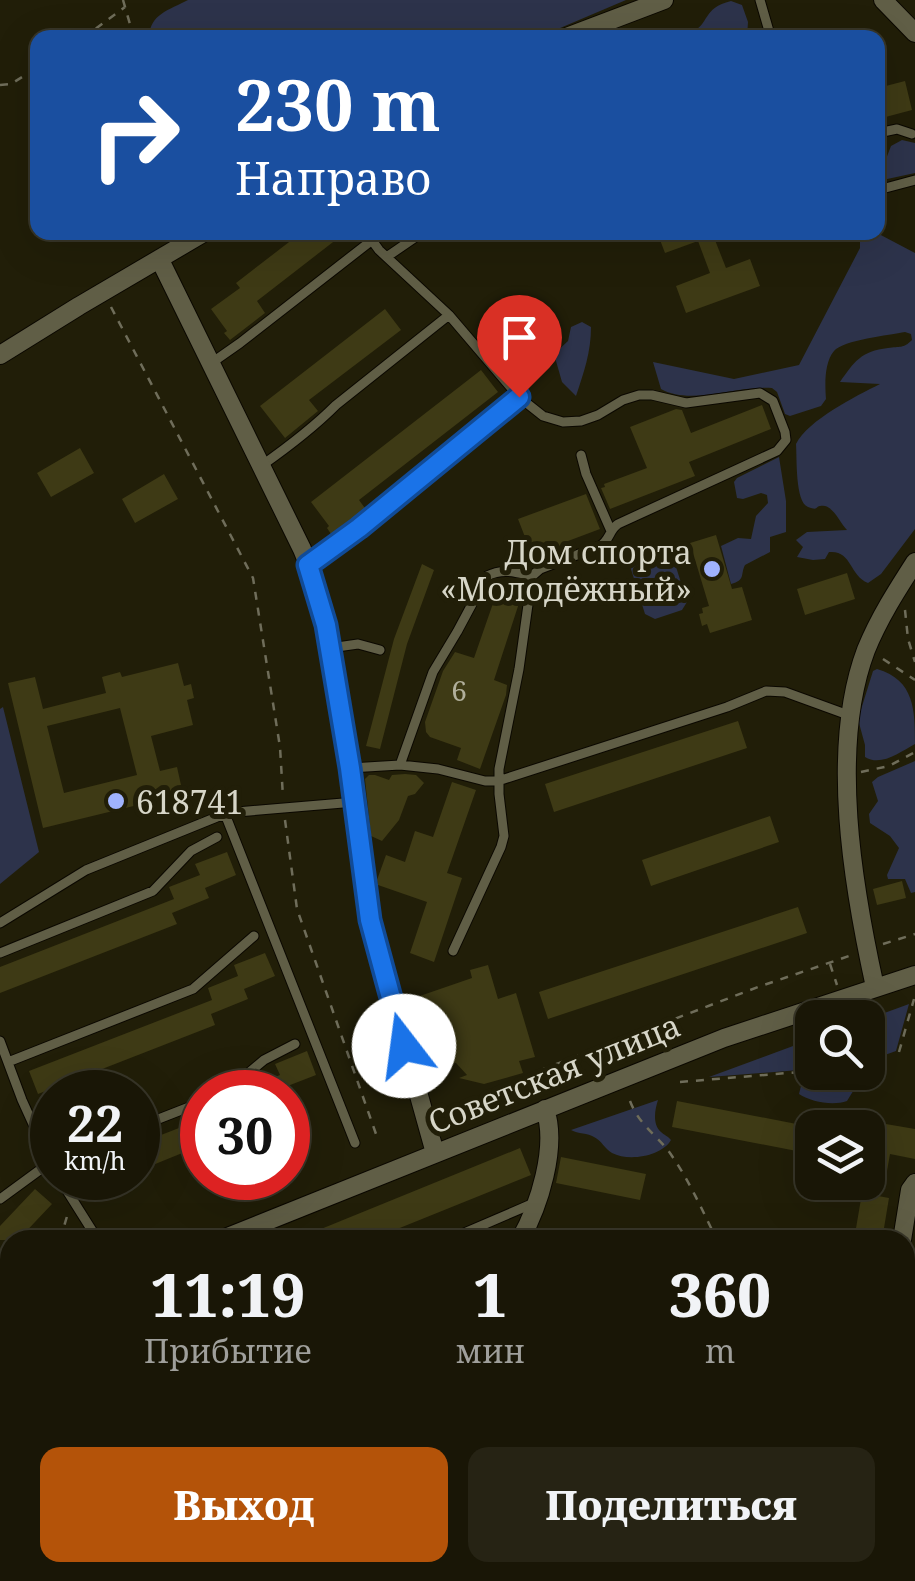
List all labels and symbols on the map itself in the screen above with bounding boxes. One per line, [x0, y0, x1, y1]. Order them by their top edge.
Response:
pin [477, 295, 562, 398]
place label: Дом спорта «Молодёжный» [440, 530, 692, 610]
marker: Дом спорта «Молодёжный» [701, 558, 723, 580]
house number: 6 [451, 671, 467, 709]
place label: 618741 [136, 780, 243, 823]
marker: 618741 [105, 790, 127, 812]
position arrow [352, 994, 456, 1098]
street label: Советская улица [422, 1003, 686, 1143]
speed limit sign: 30 [180, 1070, 310, 1200]

